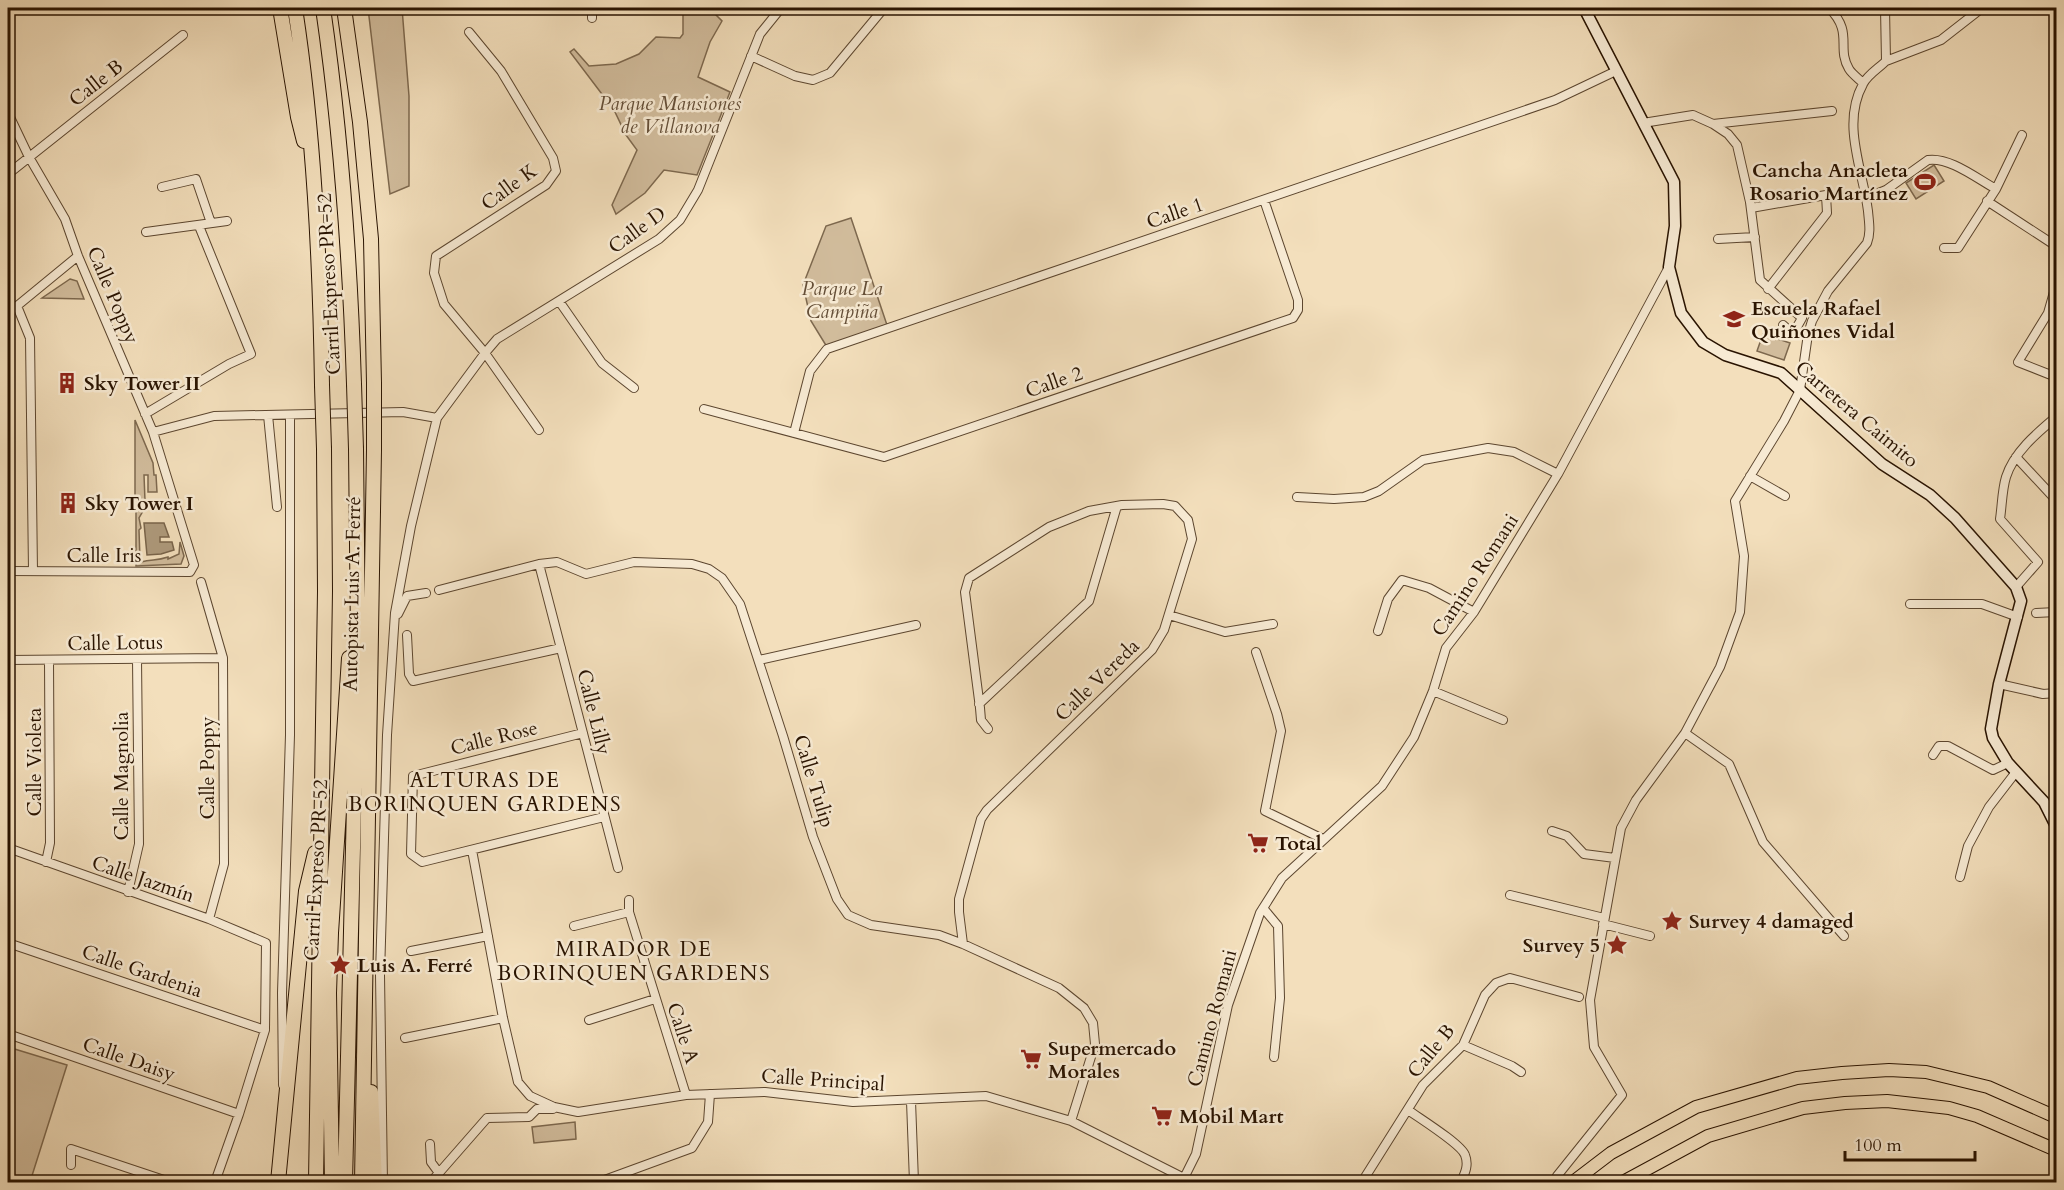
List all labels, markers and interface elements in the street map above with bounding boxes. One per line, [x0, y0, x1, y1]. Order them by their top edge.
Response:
street label: Calle B [63, 53, 129, 113]
park label: Parque Mansiones de Villanova [599, 90, 741, 140]
street label: Calle K [475, 157, 543, 217]
place label: Cancha Anacleta Rosario Martínez [1749, 157, 1908, 207]
sports icon: Cancha Anacleta Rosario Martínez [1913, 170, 1937, 194]
street label: Calle 1 [1143, 191, 1207, 235]
street label: Carril Expreso PR-52 [311, 192, 347, 376]
street label: Calle D [603, 200, 671, 260]
street label: Calle Poppy [80, 242, 146, 348]
park label: Parque La Campiña [801, 275, 883, 325]
place label: Escuela Rafael Quiñones Vidal [1751, 295, 1895, 345]
school or university icon: Escuela Rafael Quiñones Vidal [1722, 307, 1746, 331]
street label: Carretera Caimito [1790, 354, 1925, 474]
street label: Calle 2 [1022, 360, 1086, 404]
place label: Sky Tower II [84, 370, 200, 397]
building icon: Sky Tower II [55, 371, 79, 395]
place label: Sky Tower I [85, 490, 194, 517]
building icon: Sky Tower I [56, 491, 80, 515]
street label: Autopista Luis A. Ferré [337, 496, 367, 692]
street label: Camino Romani [1425, 508, 1525, 642]
street label: Calle Iris [67, 542, 142, 569]
street label: Calle Lotus [67, 629, 163, 657]
street label: Calle Vereda [1049, 633, 1145, 727]
street label: Calle Lilly [570, 667, 618, 758]
street label: Calle Violeta [21, 707, 48, 816]
street label: Calle Magnolia [108, 711, 135, 840]
street label: Calle Rose [448, 714, 540, 762]
street label: Calle Poppy [194, 716, 221, 820]
street label: Calle Tulip [787, 731, 841, 831]
district label: ALTURAS DE BORINQUEN GARDENS [348, 766, 622, 819]
street label: Carril Expreso PR-52 [298, 778, 334, 962]
place label: Total [1275, 830, 1322, 857]
supermarket icon: Total [1246, 831, 1270, 855]
street label: Calle Jazmín [88, 849, 198, 909]
place label: Survey 4 damaged [1689, 908, 1854, 935]
place icon: Survey 4 damaged [1660, 909, 1684, 933]
place label: Survey 5 [1523, 932, 1600, 959]
place icon: Survey 5 [1605, 933, 1629, 957]
district label: MIRADOR DE BORINQUEN GARDENS [497, 935, 771, 988]
street label: Calle Gardenia [78, 938, 206, 1004]
street label: Camino Romani [1181, 946, 1243, 1090]
place label: Luis A. Ferré [357, 952, 473, 979]
place icon: Luis A. Ferré [328, 953, 352, 977]
street label: Calle A [660, 999, 706, 1068]
street label: Calle B [1401, 1018, 1461, 1084]
street label: Calle Daisy [79, 1031, 179, 1088]
place label: Supermercado Morales [1048, 1035, 1176, 1085]
supermarket icon: Supermercado Morales [1019, 1047, 1043, 1071]
street label: Calle Principal [760, 1062, 886, 1098]
place label: Mobil Mart [1179, 1103, 1284, 1130]
supermarket icon: Mobil Mart [1150, 1104, 1174, 1128]
scale bar [1845, 1124, 1976, 1162]
text: 100 m [1854, 1133, 1902, 1158]

